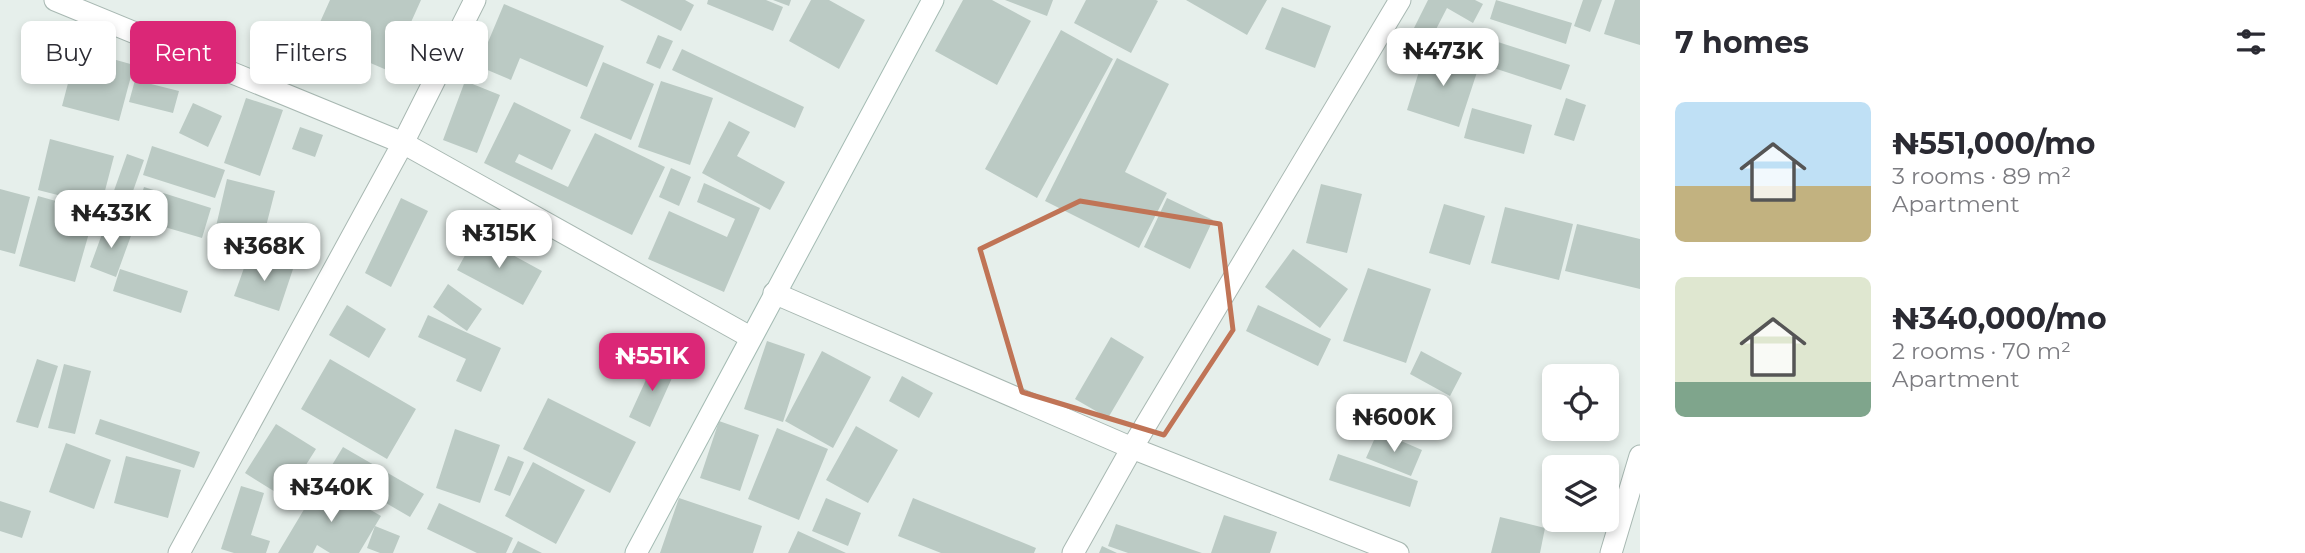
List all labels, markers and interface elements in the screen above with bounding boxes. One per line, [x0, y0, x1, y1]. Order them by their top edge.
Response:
chip: Buy [21, 21, 116, 84]
chip: Rent [130, 21, 236, 84]
chip: Filters [250, 21, 371, 84]
chip: New [385, 21, 488, 84]
icon: filters [2232, 23, 2270, 61]
text: 7 homes [1675, 24, 1809, 61]
pin: ₦473K [1394, 28, 1492, 88]
text: ₦473K [1403, 37, 1483, 65]
text: ₦551,000/mo [1892, 125, 2095, 162]
icon: home [1731, 130, 1815, 214]
text: 3 rooms · 89 m² [1892, 162, 2071, 190]
pin: ₦433K [62, 190, 160, 250]
text: Apartment [1892, 190, 2020, 218]
text: ₦433K [71, 199, 151, 227]
pin: ₦315K [450, 210, 548, 270]
text: ₦315K [462, 219, 536, 247]
pin: ₦368K [215, 224, 313, 283]
text: ₦368K [223, 232, 305, 260]
text: ₦340,000/mo [1892, 300, 2107, 337]
icon: home [1731, 305, 1815, 389]
pin: ₦551K [603, 334, 701, 393]
text: 2 rooms · 70 m² [1892, 337, 2071, 365]
text: ₦551K [615, 342, 689, 370]
map controls [1542, 364, 1619, 532]
button: locate [1542, 364, 1619, 441]
text: Apartment [1892, 365, 2020, 393]
pin: ₦600K [1345, 394, 1443, 454]
text: ₦600K [1352, 403, 1436, 431]
button: layers [1542, 455, 1619, 532]
pin: ₦340K [282, 464, 380, 524]
text: ₦340K [290, 473, 372, 501]

